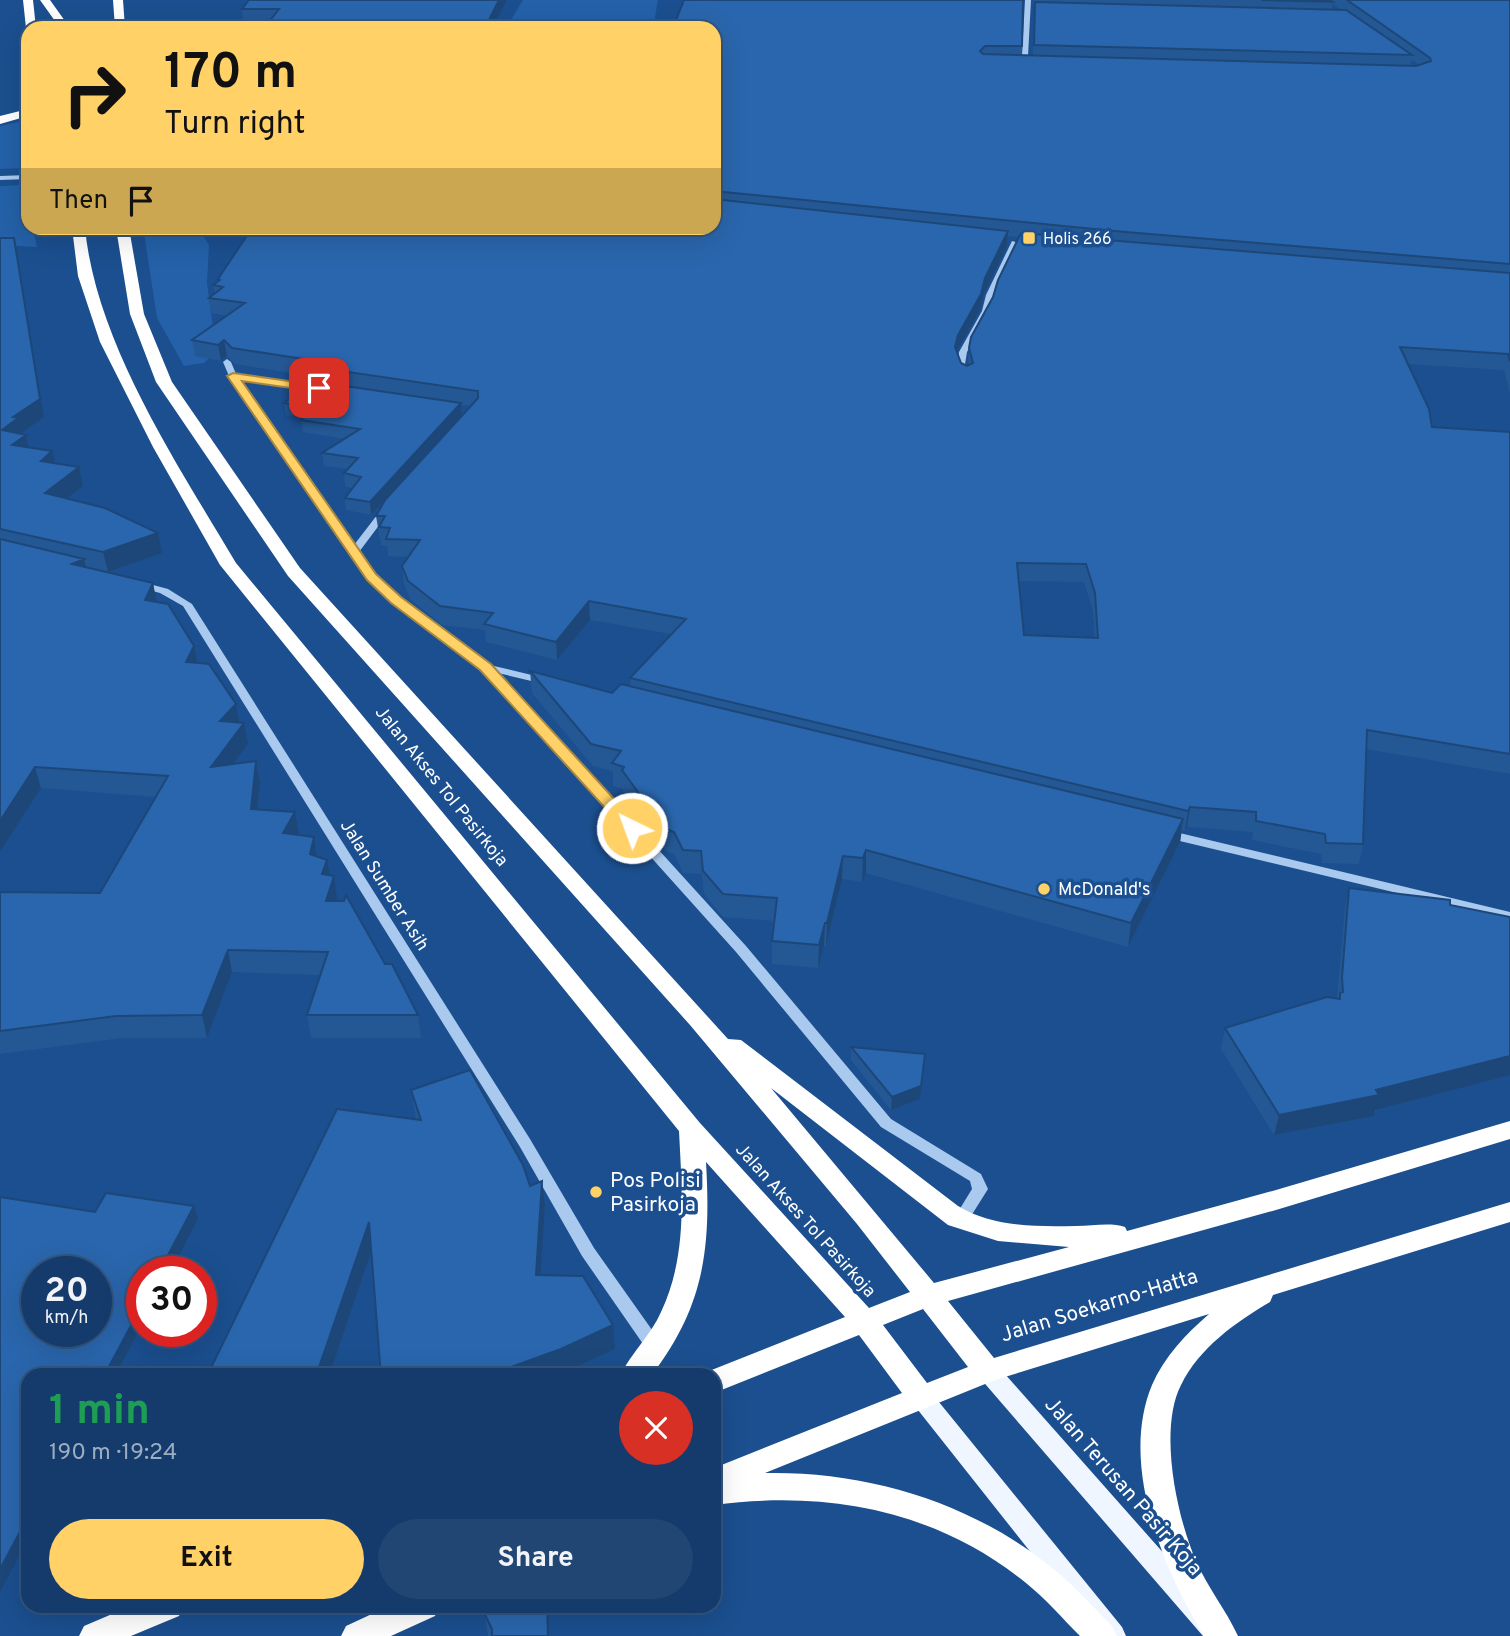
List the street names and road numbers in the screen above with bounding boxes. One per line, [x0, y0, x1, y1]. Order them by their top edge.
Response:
street label: Jalan Akses Tol Pasirkoja [369, 702, 513, 872]
street label: Jalan Sumber Asih [334, 816, 433, 956]
street label: Jalan Akses Tol Pasirkoja [729, 1139, 880, 1303]
street label: Jalan Soekarno-Hatta [997, 1264, 1201, 1349]
street label: Jalan Terusan Pasir Koja [1038, 1392, 1208, 1582]

